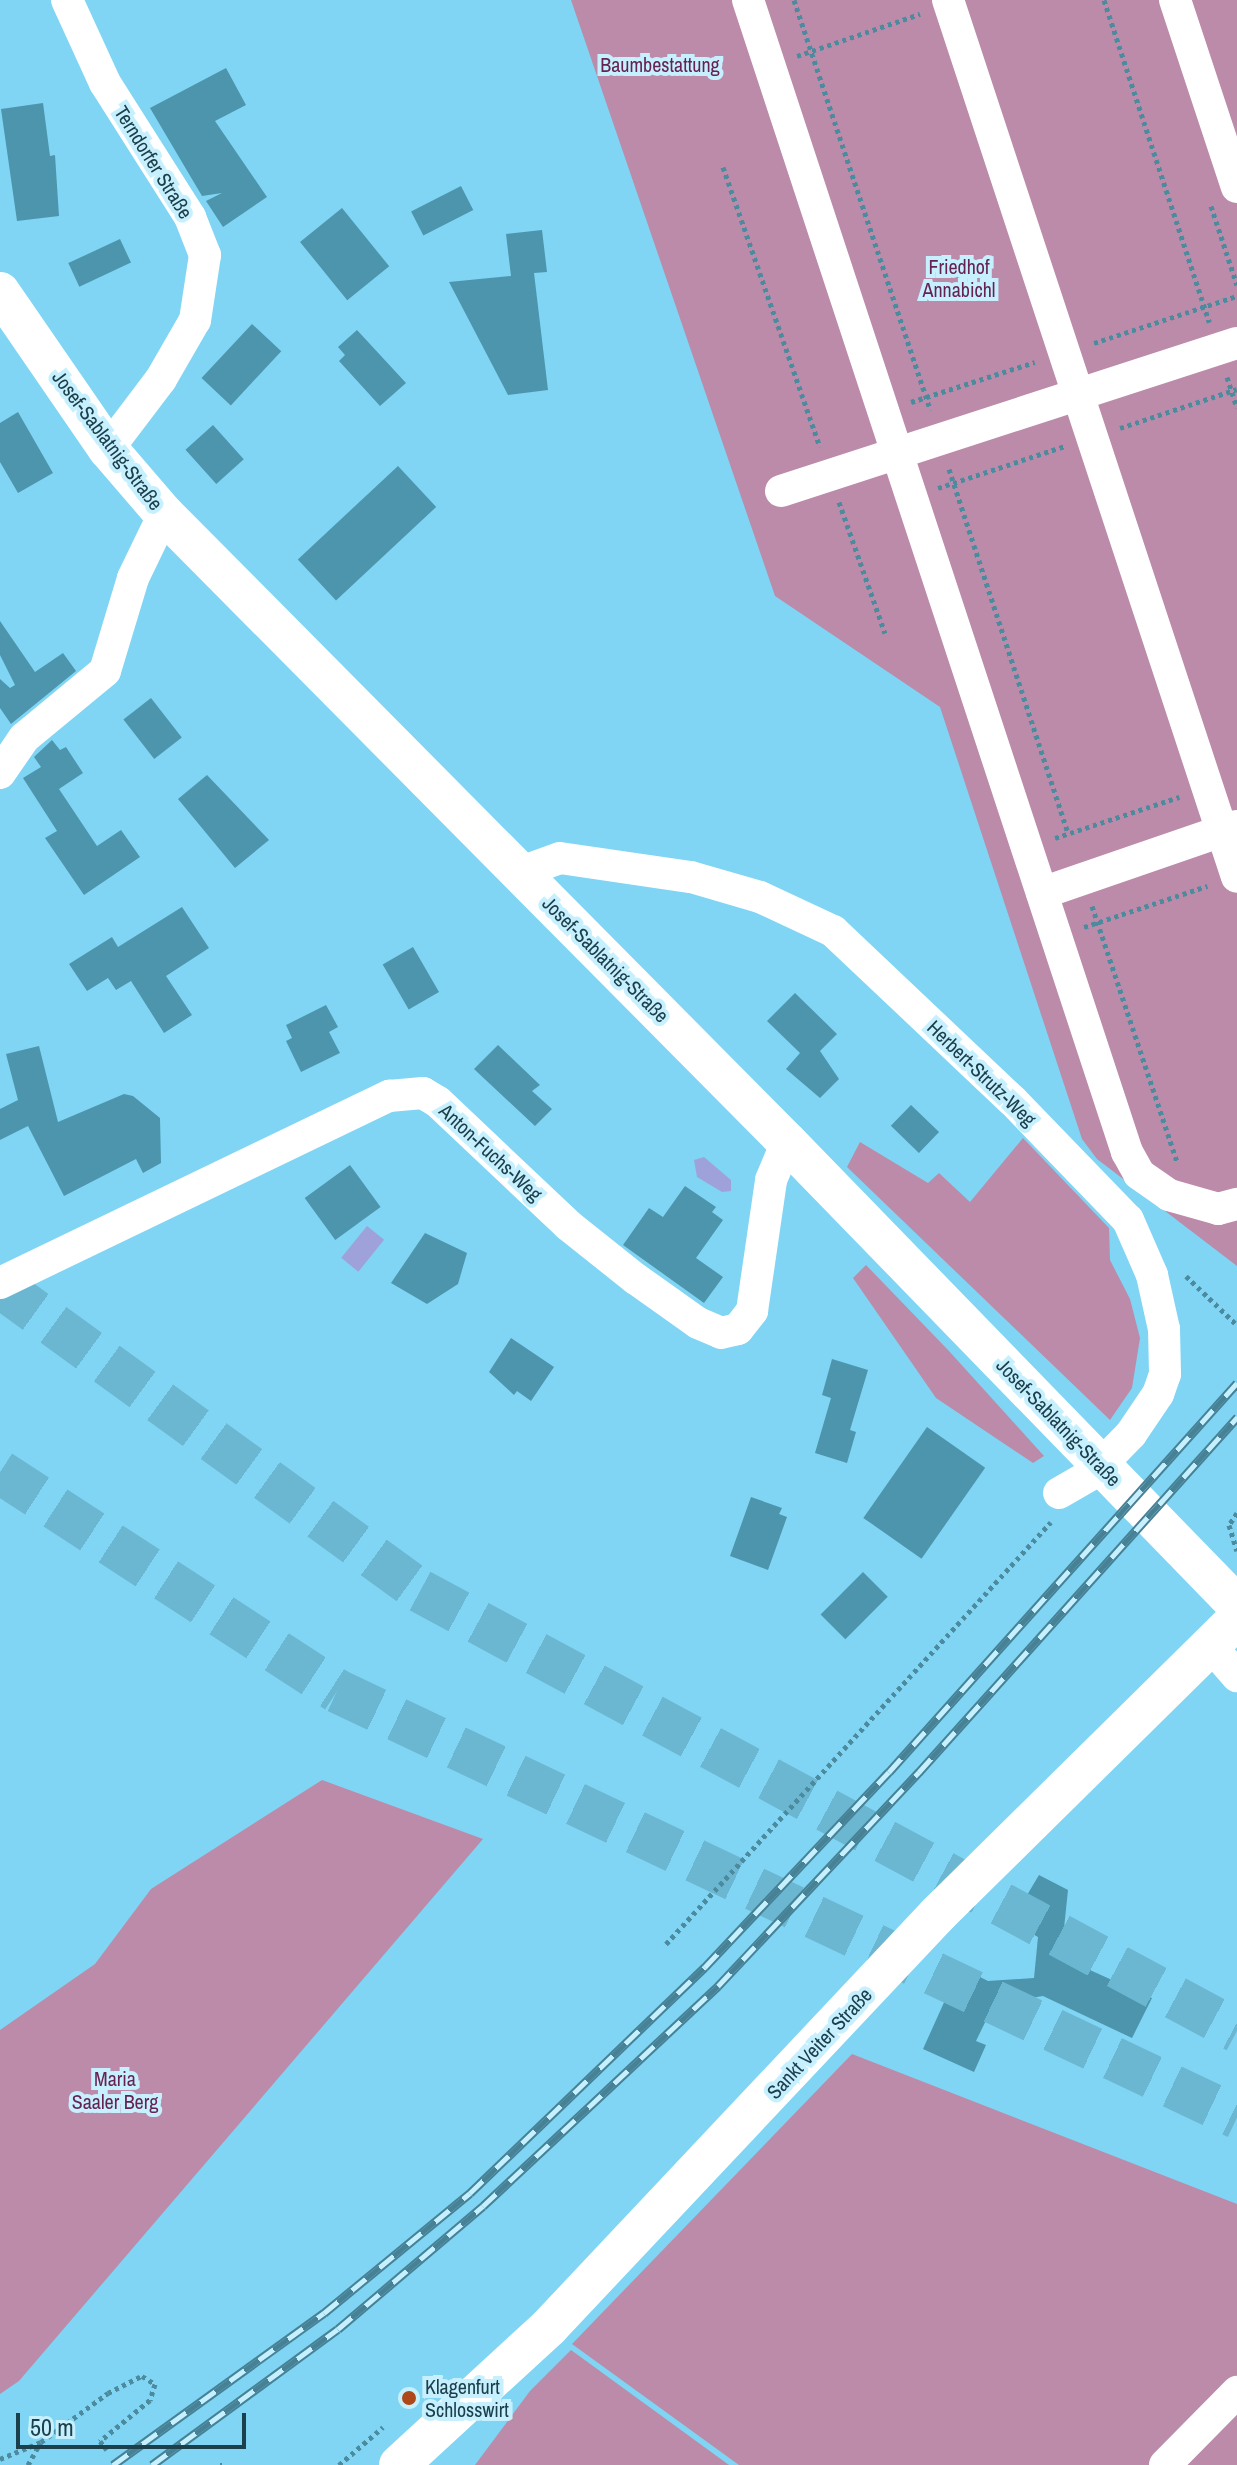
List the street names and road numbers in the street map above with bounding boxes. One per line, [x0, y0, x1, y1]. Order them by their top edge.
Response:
street label: Terndorfer Straße [110, 101, 198, 223]
street label: Josef-Sablatnig-Straße [48, 365, 168, 515]
street label: Josef-Sablatnig-Straße [538, 891, 674, 1027]
street label: Herbert-Strutz-Weg [923, 1015, 1041, 1131]
street label: Anton-Fuchs-Weg [435, 1098, 547, 1206]
street label: Josef-Sablatnig-Straße [992, 1353, 1126, 1491]
street label: Sankt Veiter Straße [761, 1982, 877, 2104]

